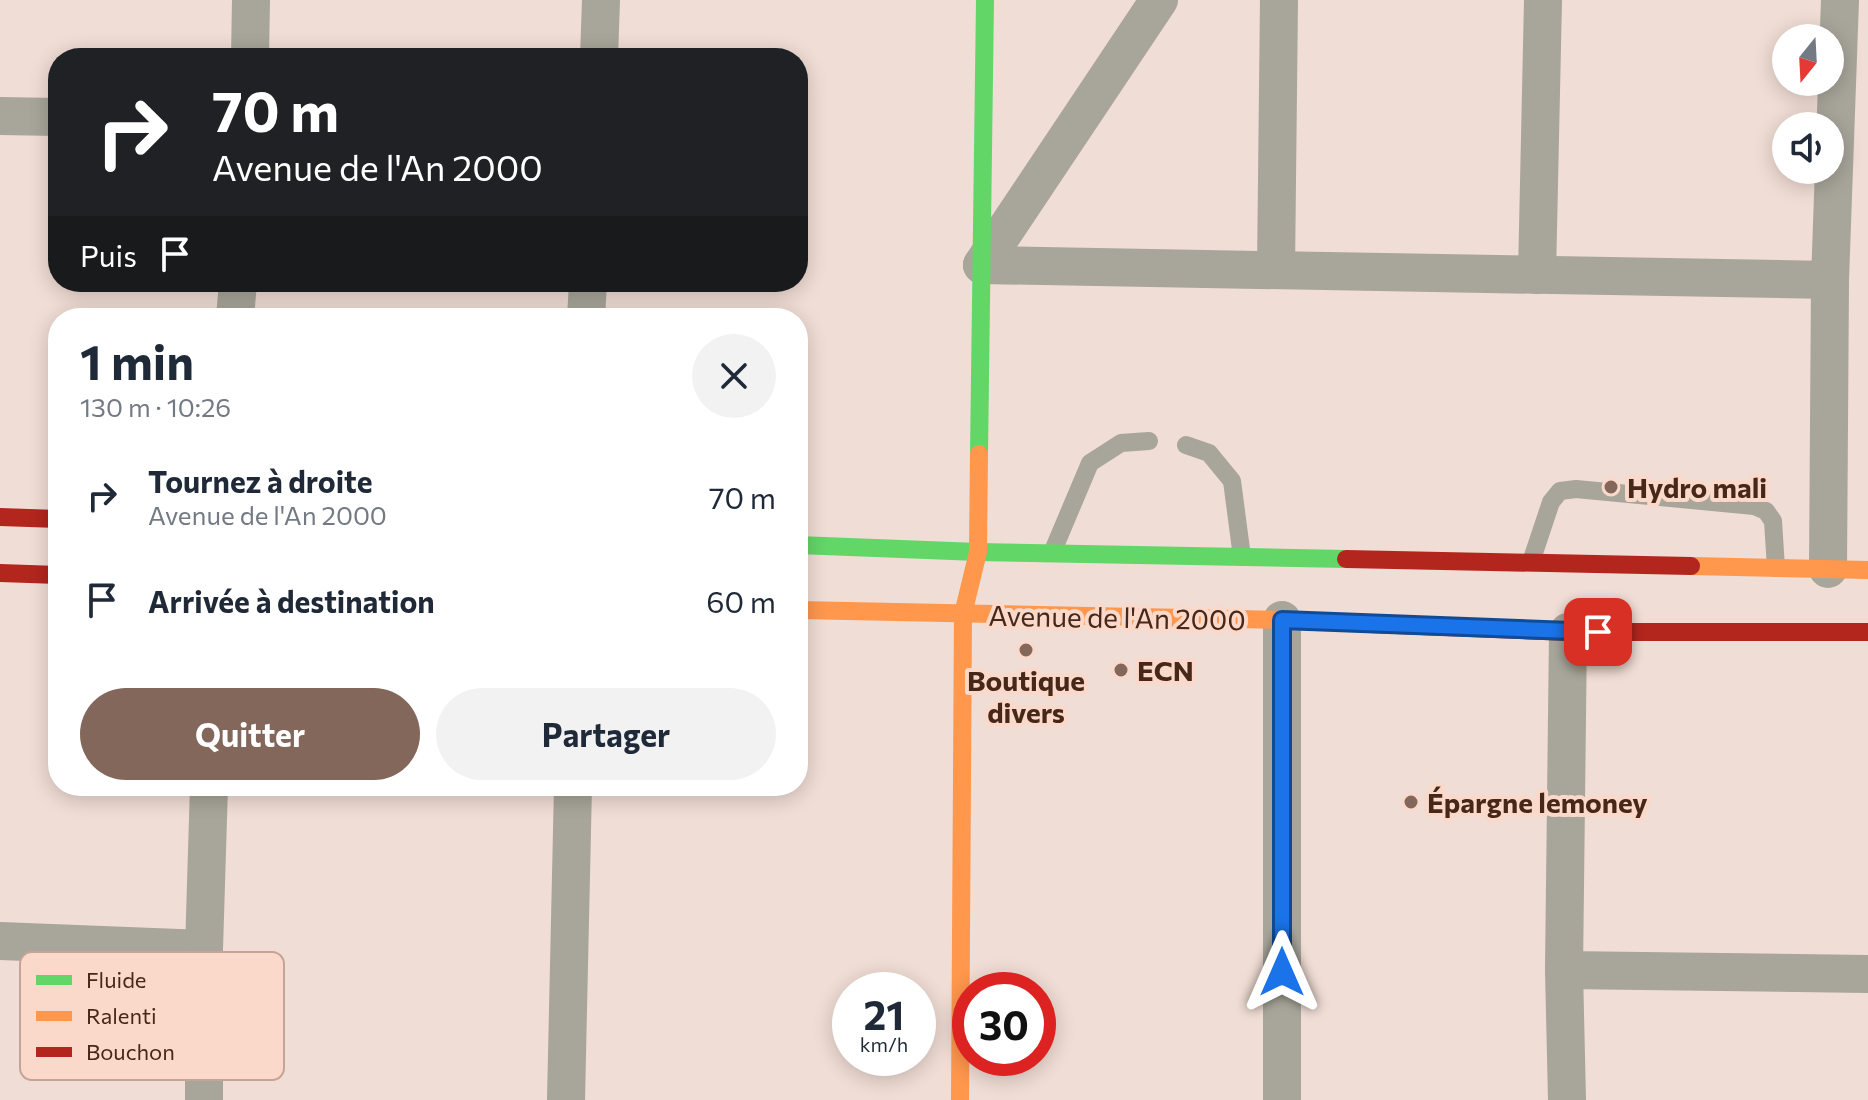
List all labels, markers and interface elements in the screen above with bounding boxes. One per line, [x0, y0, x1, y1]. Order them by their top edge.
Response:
north arrow [1772, 24, 1844, 96]
map controls [1772, 24, 1844, 184]
text: 70 m [212, 75, 339, 144]
icon: right [80, 80, 184, 184]
button: sound [1772, 112, 1844, 184]
text: Avenue de l'An 2000 [212, 144, 543, 188]
icon: arrive [153, 232, 197, 276]
text: Puis [80, 236, 137, 273]
text: 1 min [80, 331, 194, 390]
button: close [692, 334, 776, 418]
text: 130 m · 10:26 [80, 391, 231, 422]
text: Tournez à droite [148, 462, 372, 499]
place label: Hydro mali [1627, 470, 1767, 504]
icon: right [80, 474, 124, 518]
text: 70 m [709, 478, 776, 515]
marker: Hydro mali [1602, 478, 1620, 496]
text: Avenue de l'An 2000 [148, 499, 387, 530]
icon: arrive [80, 578, 124, 622]
text: Arrivée à destination [148, 582, 435, 619]
text: 60 m [706, 582, 776, 619]
street label: Avenue de l'An 2000 [988, 598, 1246, 636]
pin [1564, 598, 1632, 666]
icon: arrive [1576, 610, 1620, 654]
marker: Boutique divers [1017, 641, 1035, 659]
place label: ECN [1137, 653, 1194, 687]
marker: ECN [1112, 661, 1130, 679]
place label: Boutique divers [967, 663, 1085, 729]
button: Quitter [80, 688, 420, 780]
button: Partager [436, 688, 776, 780]
place label: Épargne lemoney [1427, 785, 1648, 819]
marker: Épargne lemoney [1402, 793, 1420, 811]
position arrow [1240, 930, 1324, 1014]
legend [20, 952, 284, 1080]
text: Fluide [86, 966, 146, 993]
speed limit sign: 30 [952, 972, 1056, 1076]
text: 21 [864, 989, 904, 1038]
text: Ralenti [86, 1002, 157, 1029]
text: km/h [860, 1032, 908, 1056]
text: Bouchon [86, 1038, 175, 1065]

